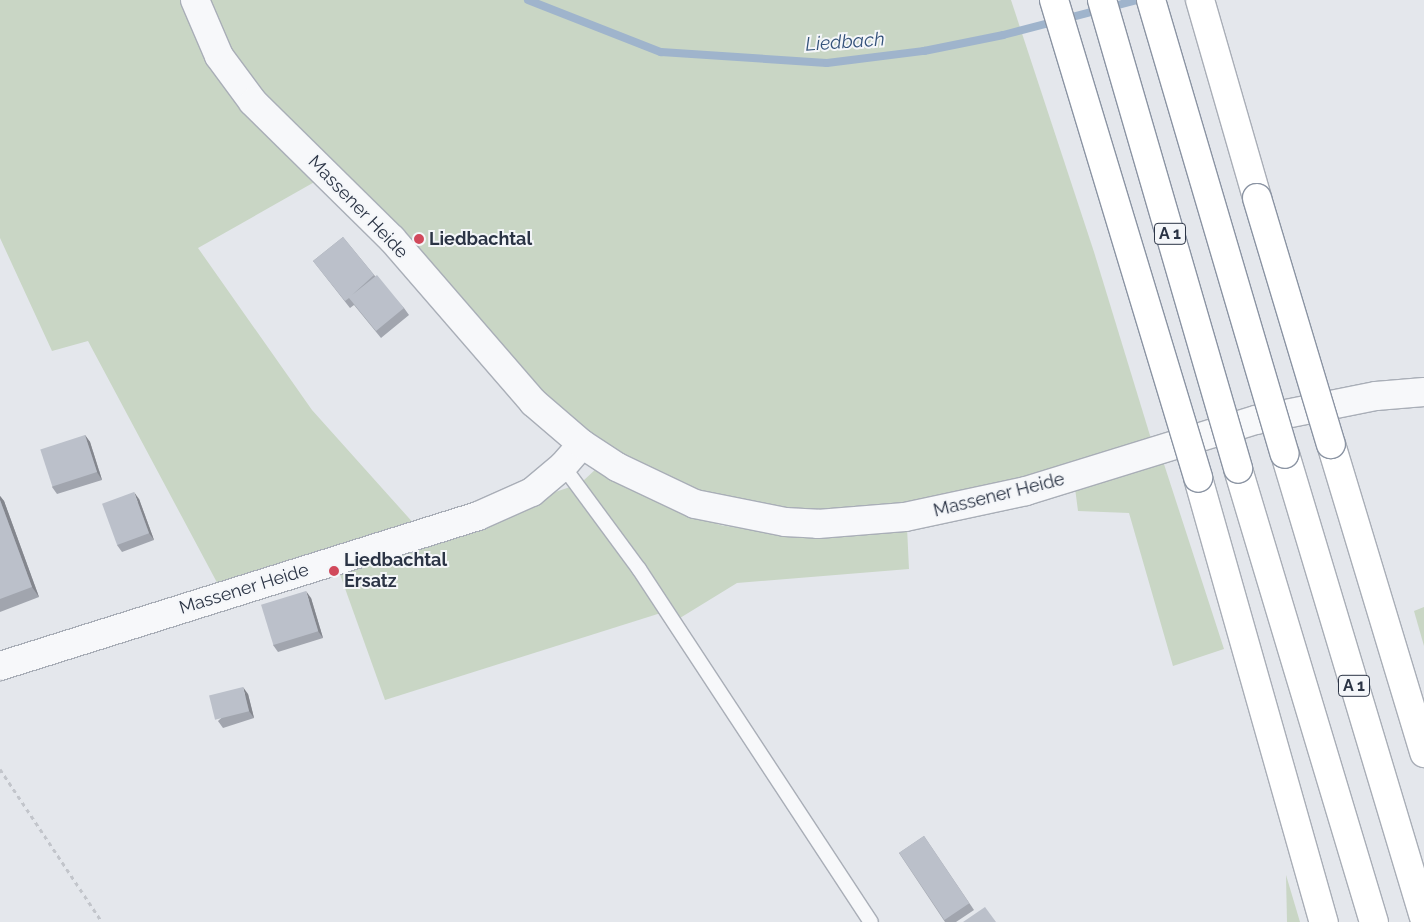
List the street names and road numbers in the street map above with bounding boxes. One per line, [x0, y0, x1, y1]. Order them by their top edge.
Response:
street label: Massener Heide [303, 151, 413, 263]
road number: A 1 [1154, 220, 1186, 248]
street label: Massener Heide [931, 468, 1067, 522]
street label: Massener Heide [176, 559, 312, 619]
road number: A 1 [1338, 672, 1370, 699]

